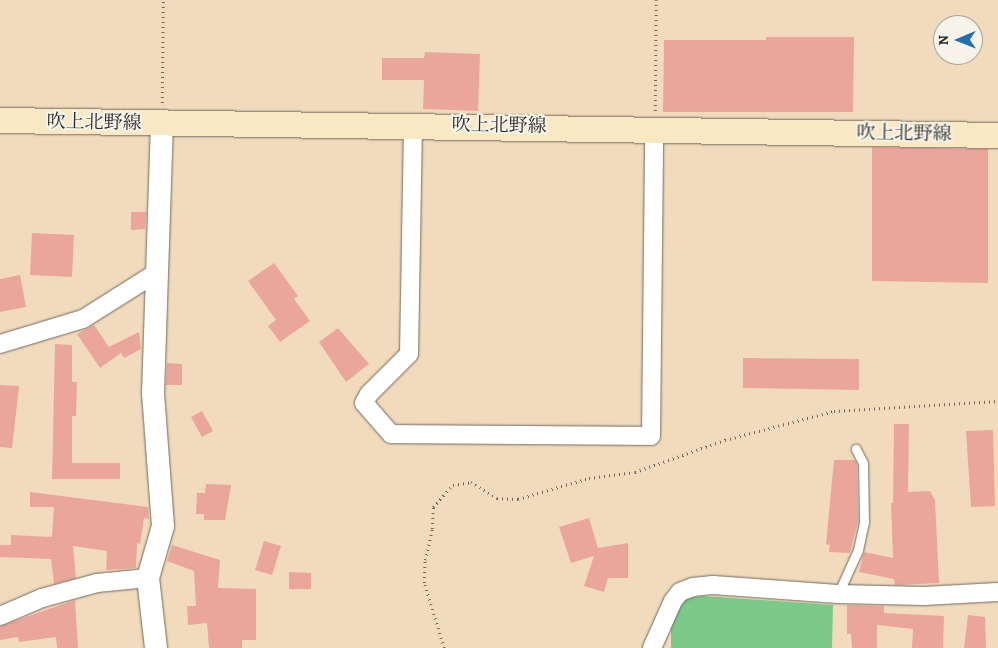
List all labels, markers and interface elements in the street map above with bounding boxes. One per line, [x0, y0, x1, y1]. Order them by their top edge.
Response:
north arrow [933, 15, 983, 65]
text: N [934, 35, 953, 46]
street label: 吹上北野線 [46, 111, 142, 135]
street label: 吹上北野線 [451, 114, 547, 138]
street label: 吹上北野線 [856, 122, 952, 146]

